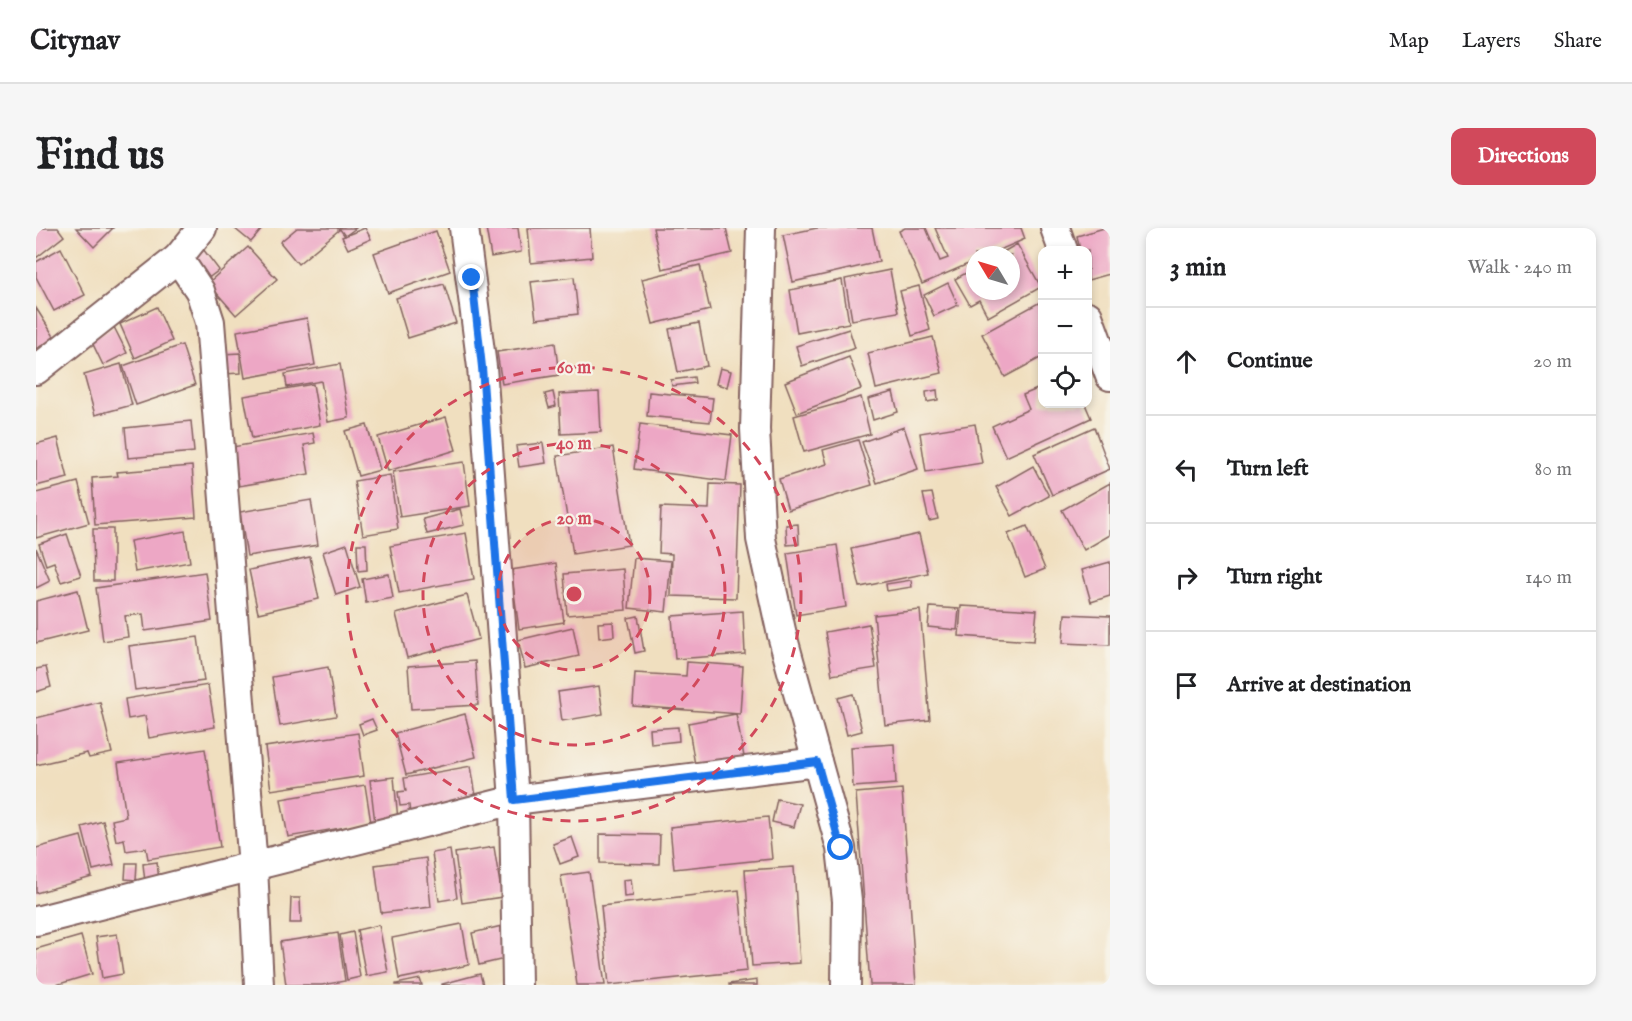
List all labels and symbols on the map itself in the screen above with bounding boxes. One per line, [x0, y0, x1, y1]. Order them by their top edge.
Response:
north arrow [966, 246, 1020, 300]
route end [458, 264, 484, 290]
text: 60 m [557, 357, 591, 380]
text: 40 m [556, 433, 592, 456]
text: 20 m [556, 508, 592, 531]
centre of rings [564, 584, 584, 604]
route start [827, 834, 853, 860]

